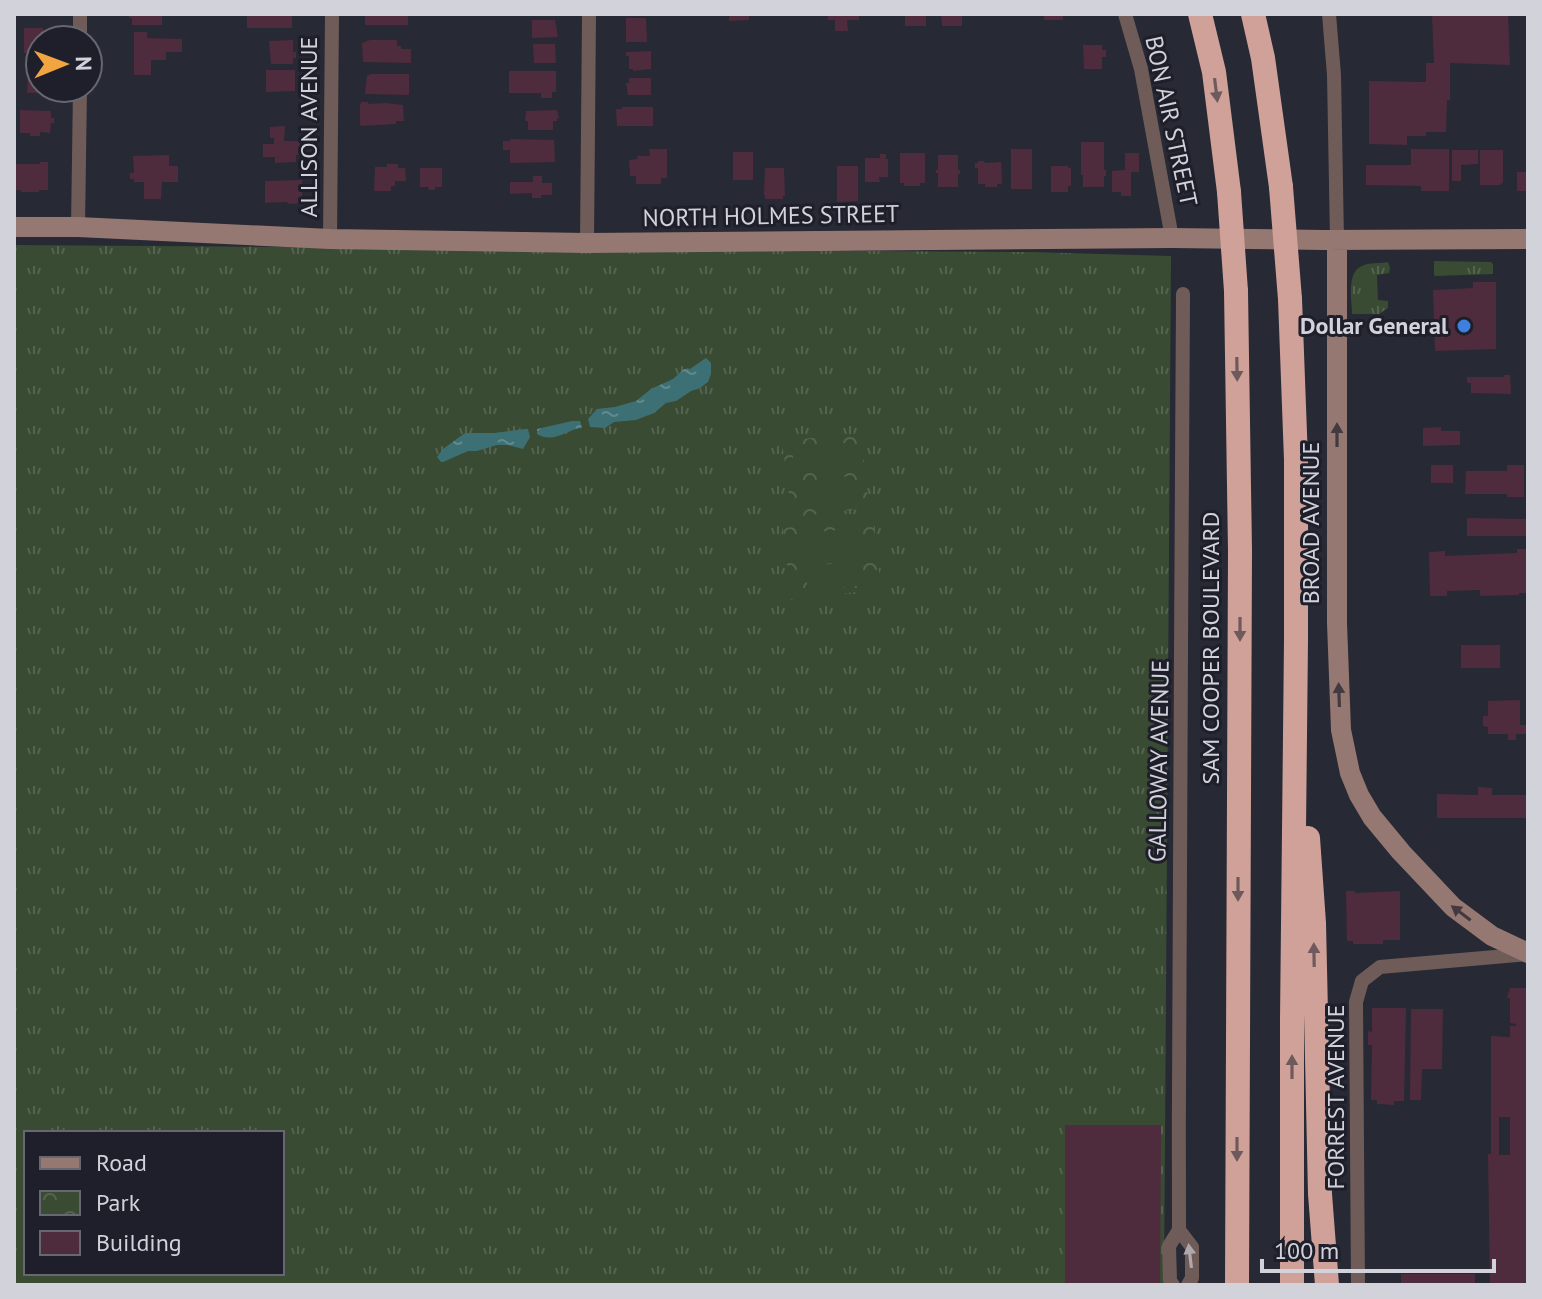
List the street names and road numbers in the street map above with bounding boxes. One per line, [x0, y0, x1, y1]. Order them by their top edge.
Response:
street label: BON AIR STREET [1138, 33, 1205, 209]
street label: ALLISON AVENUE [293, 37, 324, 217]
street label: NORTH HOLMES STREET [642, 198, 900, 233]
street label: BROAD AVENUE [1295, 442, 1326, 604]
street label: SAM COOPER BOULEVARD [1195, 512, 1226, 784]
street label: GALLOWAY AVENUE [1141, 660, 1176, 862]
street label: FORREST AVENUE [1320, 1004, 1351, 1190]

